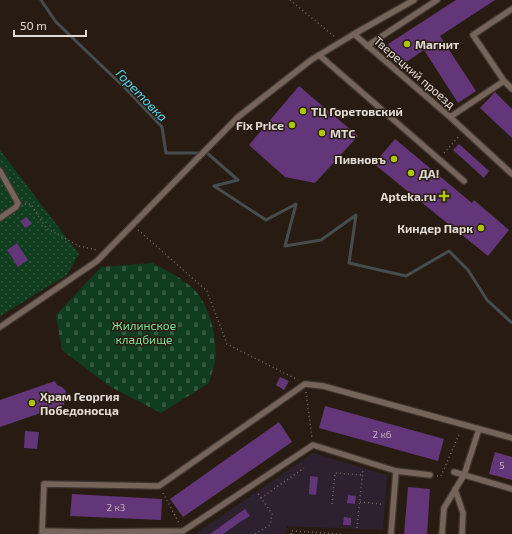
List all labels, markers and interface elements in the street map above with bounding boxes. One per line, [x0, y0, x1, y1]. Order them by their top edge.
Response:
scale bar [14, 12, 86, 38]
text: 50 m [20, 18, 47, 32]
street label: Тверецкий проезд [372, 33, 458, 111]
place label: Магнит [415, 37, 459, 51]
marker: Магнит [402, 39, 412, 49]
water label: Горетовка [113, 65, 171, 125]
place label: ТЦ Горетовский [311, 104, 403, 118]
marker: ТЦ Горетовский [298, 106, 308, 116]
place label: Fix Price [236, 118, 284, 132]
marker: Fix Price [287, 120, 297, 130]
place label: МТС [330, 126, 355, 140]
marker: МТС [317, 128, 327, 138]
place label: Пивновъ [334, 152, 386, 166]
marker: Пивновъ [389, 154, 399, 164]
place label: ДА! [419, 166, 439, 180]
marker: ДА! [406, 168, 416, 178]
place label: Apteka.ru [381, 189, 436, 203]
marker: Apteka.ru [439, 191, 449, 201]
place label: Киндер Парк [397, 221, 473, 235]
marker: Киндер Парк [476, 223, 486, 233]
park label: Жилинское кладбище [112, 318, 176, 346]
place label: Храм Георгия Победоносца [40, 389, 120, 417]
marker: Храм Георгия Победоносца [27, 398, 37, 408]
house number: 2 к6 [373, 428, 392, 440]
house number: 5 [499, 459, 505, 471]
house number: 2 к3 [107, 501, 125, 513]

